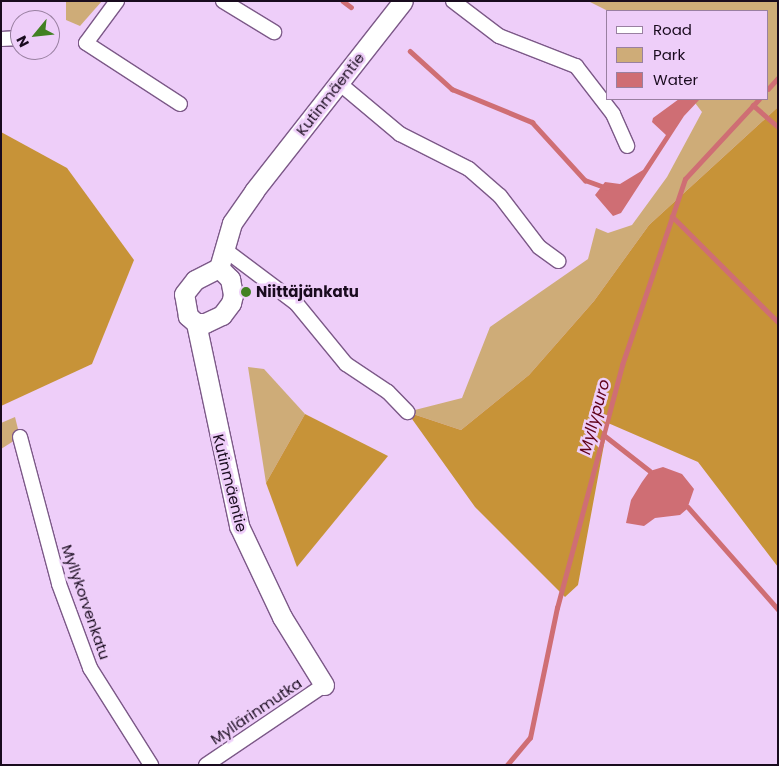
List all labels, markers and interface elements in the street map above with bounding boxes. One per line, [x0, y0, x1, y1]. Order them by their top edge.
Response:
north arrow [10, 10, 60, 60]
legend [606, 10, 769, 100]
text: Road [653, 19, 692, 40]
text: N [11, 32, 34, 51]
text: Park [653, 44, 685, 65]
street label: Kutinmäentie [292, 49, 368, 139]
text: Water [653, 69, 698, 90]
place label: Niittäjänkatu [256, 283, 359, 301]
marker: Niittäjänkatu [240, 286, 252, 298]
water label: Myllypuro [576, 377, 614, 457]
street label: Kutinmäentie [209, 432, 251, 534]
street label: Myllykorvenkatu [58, 542, 114, 662]
street label: Myllärinmutka [207, 674, 305, 748]

